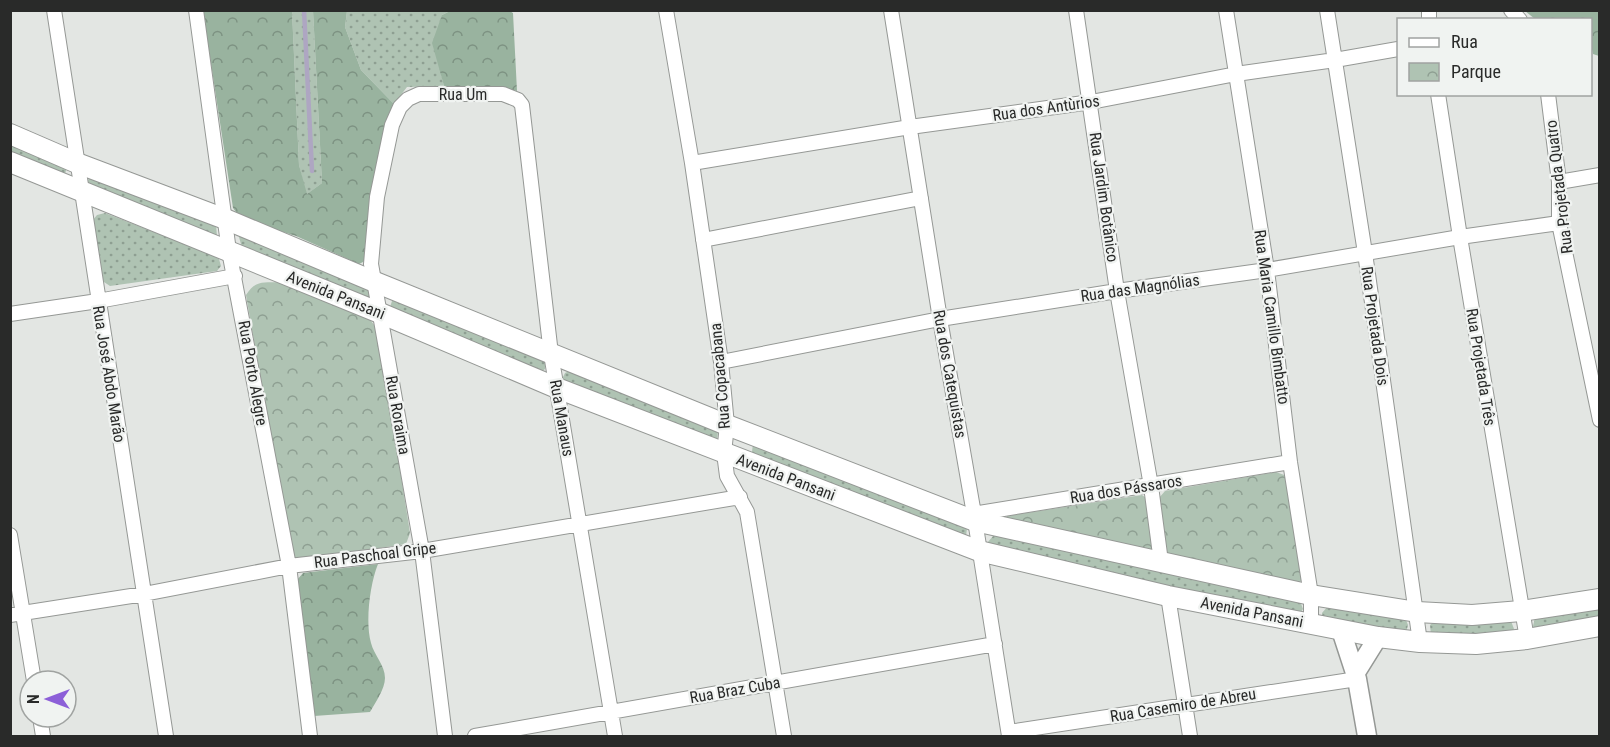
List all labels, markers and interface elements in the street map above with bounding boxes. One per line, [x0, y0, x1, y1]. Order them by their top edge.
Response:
legend [1397, 18, 1592, 96]
text: Rua [1451, 31, 1478, 52]
text: Parque [1451, 61, 1501, 82]
street label: Rua Um [439, 85, 487, 104]
street label: Rua dos Antùrios [991, 91, 1101, 125]
street label: Rua Projetada Quatro [1541, 119, 1577, 255]
street label: Rua Jardim Botânico [1085, 131, 1123, 263]
street label: Rua Maria Camillo Bimbatto [1250, 229, 1294, 405]
street label: Rua Projetada Dois [1357, 265, 1393, 387]
street label: Avenida Pansani [284, 267, 388, 323]
street label: Rua das Magnólias [1079, 270, 1201, 306]
street label: Rua José Abdo Marão [89, 304, 129, 444]
street label: Rua Projetada Três [1462, 307, 1500, 427]
street label: Rua dos Catequistas [929, 308, 971, 440]
street label: Rua Porto Alegre [234, 319, 272, 427]
street label: Rua Copacabana [706, 322, 734, 430]
street label: Rua Roraima [382, 374, 414, 456]
street label: Rua Manaus [546, 378, 578, 458]
street label: Avenida Pansani [734, 449, 838, 505]
street label: Rua dos Pássaros [1069, 471, 1183, 507]
street label: Rua Paschoal Gripe [313, 538, 437, 572]
street label: Avenida Pansani [1199, 593, 1305, 631]
north arrow [18, 669, 78, 729]
street label: Rua Braz Cuba [688, 673, 782, 707]
street label: Rua Casemiro de Abreu [1109, 684, 1257, 726]
text: N [24, 694, 43, 704]

